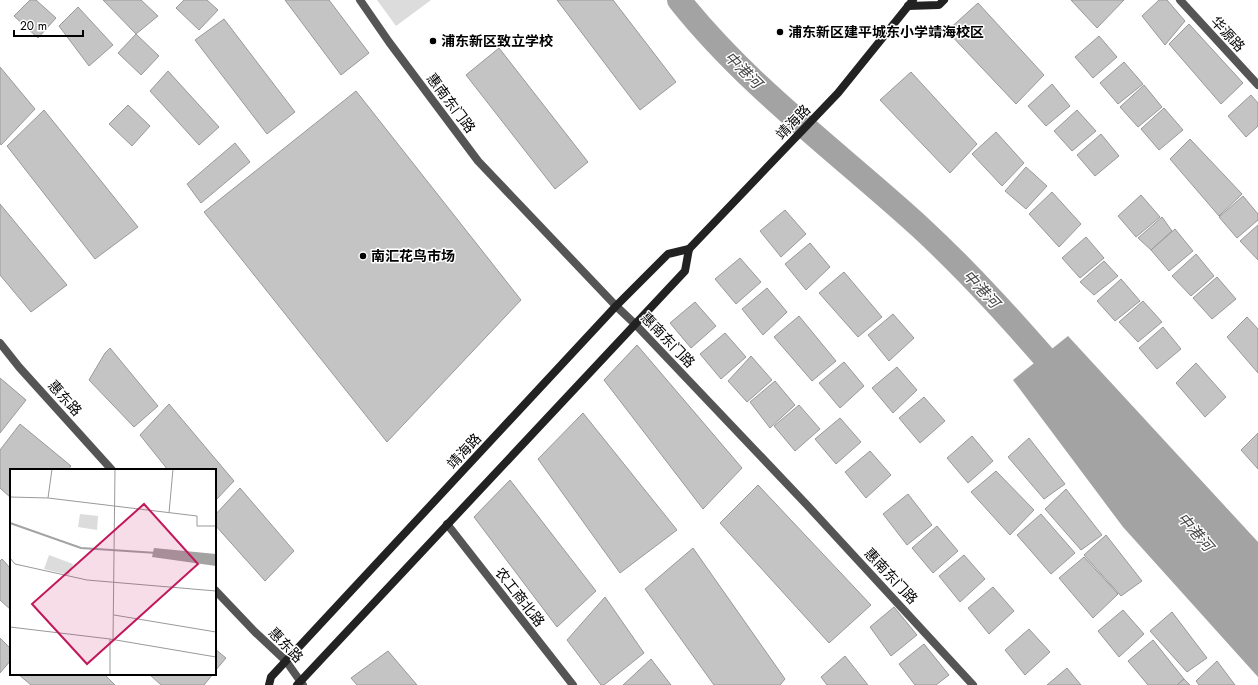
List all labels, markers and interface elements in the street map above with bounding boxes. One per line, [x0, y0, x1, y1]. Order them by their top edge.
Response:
scale bar [14, 12, 83, 38]
street label: 华源路 [1206, 12, 1250, 56]
text: 20 m [20, 17, 47, 35]
place label: 浦东新区建平城东小学靖海校区 [788, 22, 984, 42]
marker: 浦东新区建平城东小学靖海校区 [775, 27, 785, 37]
place label: 浦东新区致立学校 [441, 31, 553, 51]
marker: 浦东新区致立学校 [428, 36, 438, 46]
water label: 中港河 [719, 46, 769, 96]
street label: 惠南东门路 [422, 69, 480, 137]
street label: 靖海路 [771, 100, 815, 144]
place label: 南汇花鸟市场 [371, 246, 455, 266]
marker: 南汇花鸟市场 [358, 251, 368, 261]
water label: 中港河 [958, 265, 1006, 315]
street label: 惠南东门路 [636, 308, 700, 372]
street label: 惠东路 [44, 376, 86, 420]
street label: 靖海路 [442, 429, 486, 473]
inset map [10, 469, 216, 675]
water label: 中港河 [1172, 508, 1220, 558]
street label: 惠南东门路 [860, 544, 922, 608]
street label: 农工商北路 [491, 563, 549, 631]
street label: 惠东路 [264, 623, 308, 667]

